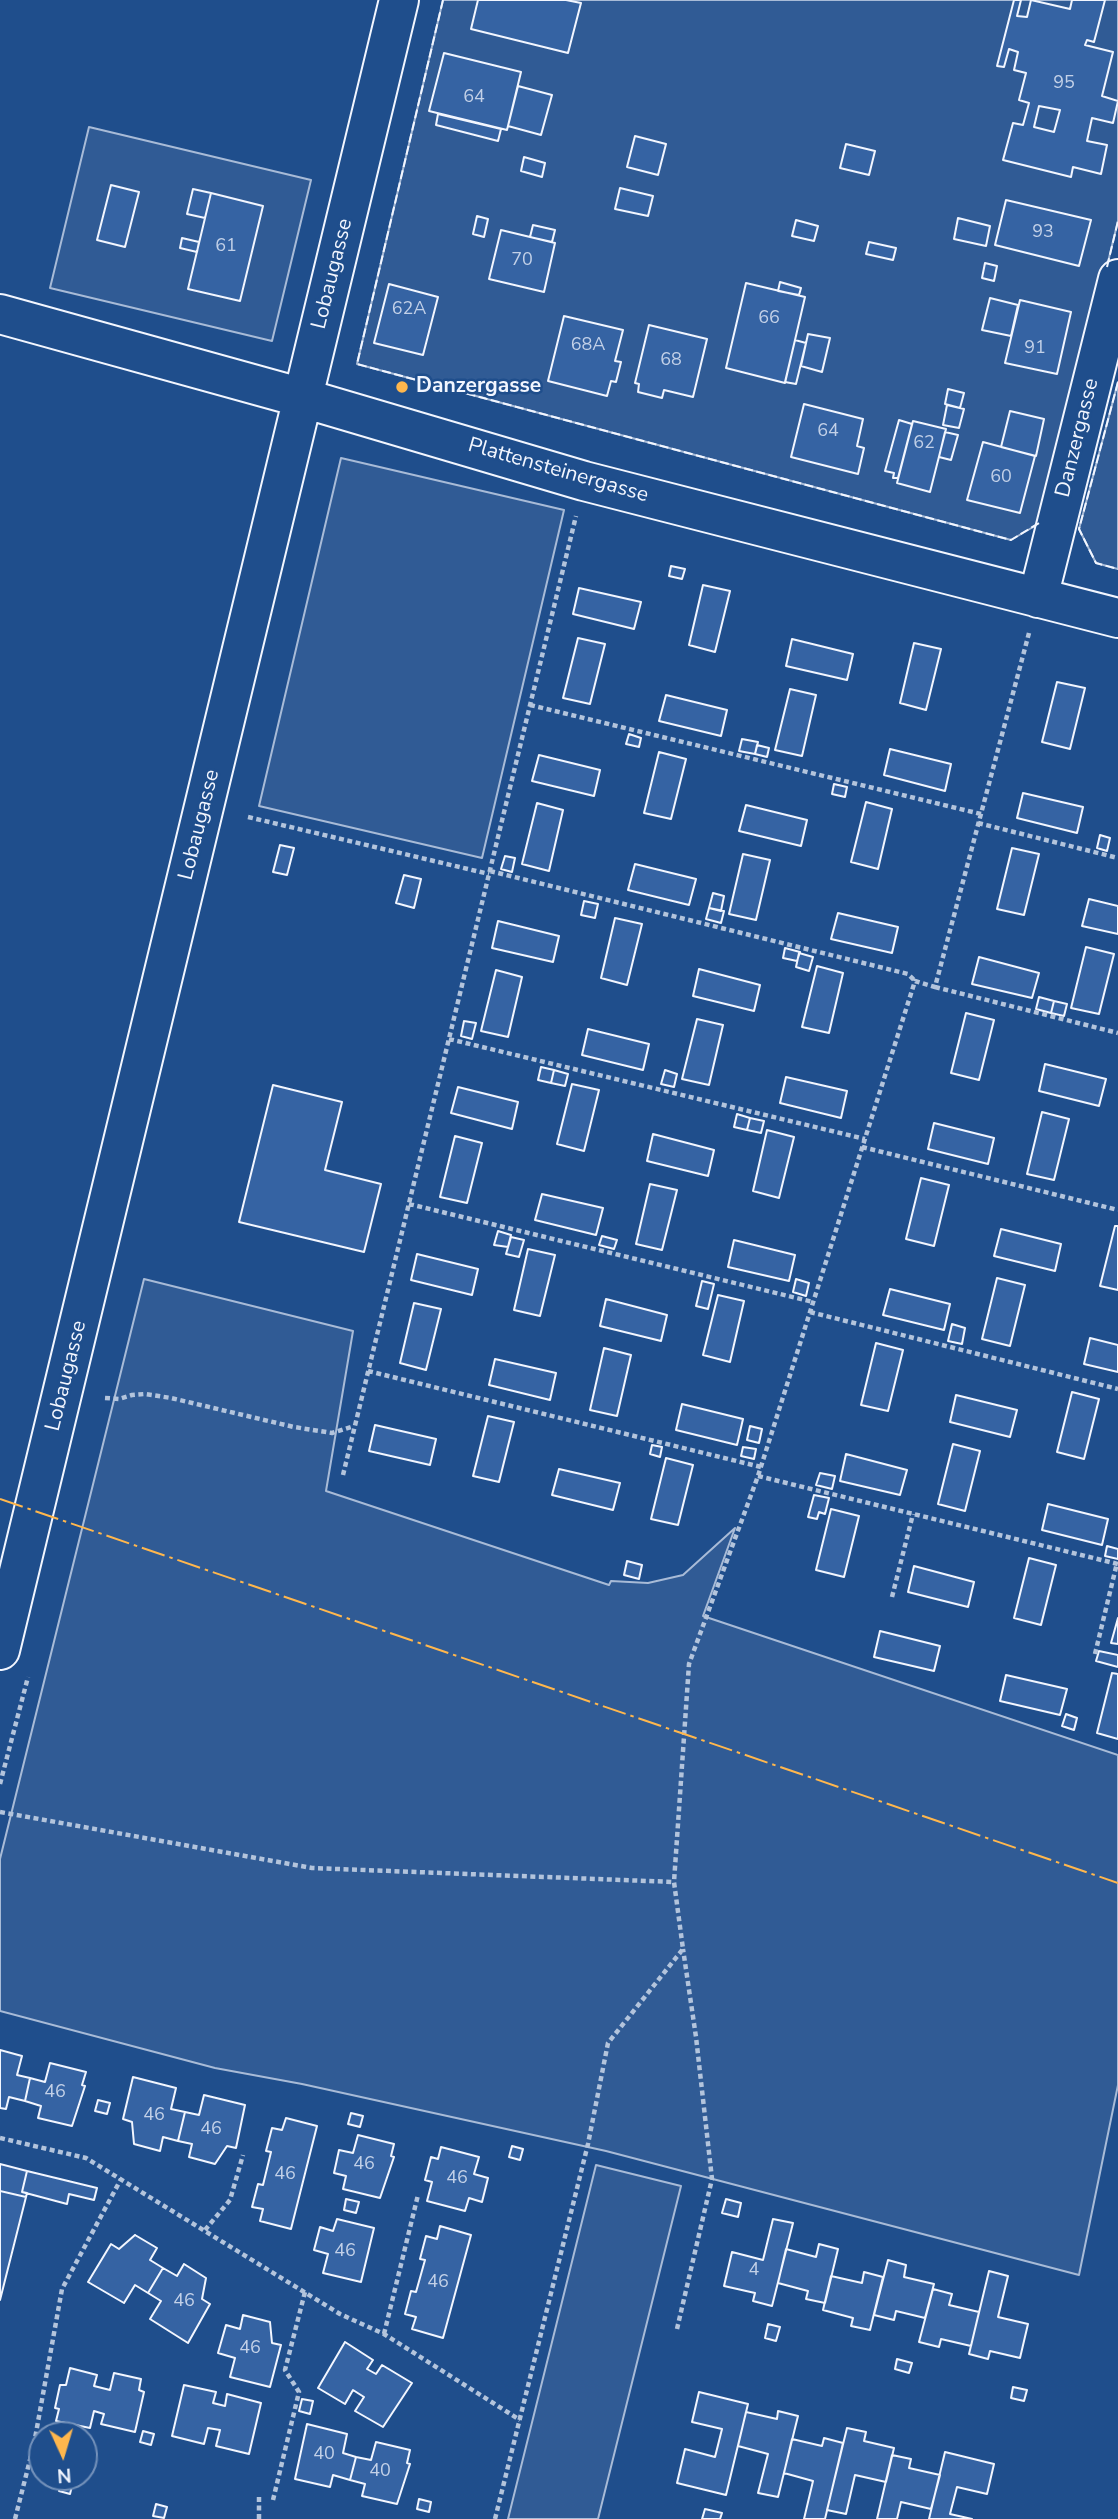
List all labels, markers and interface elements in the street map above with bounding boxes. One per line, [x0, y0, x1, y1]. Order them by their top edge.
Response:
house number: 95 [1053, 73, 1075, 95]
house number: 64 [463, 87, 485, 109]
street label: Lobaugasse [307, 216, 359, 332]
house number: 93 [1032, 222, 1054, 244]
house number: 61 [215, 236, 237, 258]
house number: 70 [511, 250, 533, 272]
house number: 62A [392, 299, 426, 321]
house number: 66 [758, 308, 780, 330]
house number: 68A [571, 335, 605, 357]
house number: 91 [1024, 338, 1046, 360]
house number: 68 [660, 350, 682, 372]
place label: Danzergasse [416, 374, 541, 400]
street label: Danzergasse [1051, 376, 1105, 500]
marker: Danzergasse [394, 379, 410, 395]
house number: 64 [817, 421, 839, 443]
street label: Plattensteinergasse [465, 433, 651, 509]
house number: 62 [913, 433, 935, 455]
house number: 60 [990, 467, 1012, 489]
street label: Lobaugasse [174, 767, 226, 883]
street label: Lobaugasse [41, 1318, 93, 1434]
house number: 46 [44, 2082, 66, 2104]
house number: 46 [143, 2105, 165, 2127]
house number: 46 [200, 2119, 222, 2141]
house number: 46 [353, 2154, 375, 2176]
house number: 46 [274, 2164, 296, 2186]
house number: 46 [446, 2168, 468, 2190]
house number: 46 [334, 2241, 356, 2263]
house number: 4 [749, 2260, 759, 2282]
house number: 46 [427, 2272, 449, 2294]
house number: 46 [173, 2291, 195, 2313]
house number: 46 [239, 2338, 261, 2360]
north arrow [28, 2421, 98, 2491]
house number: 40 [313, 2444, 335, 2466]
text: N [56, 2461, 72, 2488]
house number: 40 [369, 2461, 391, 2483]

